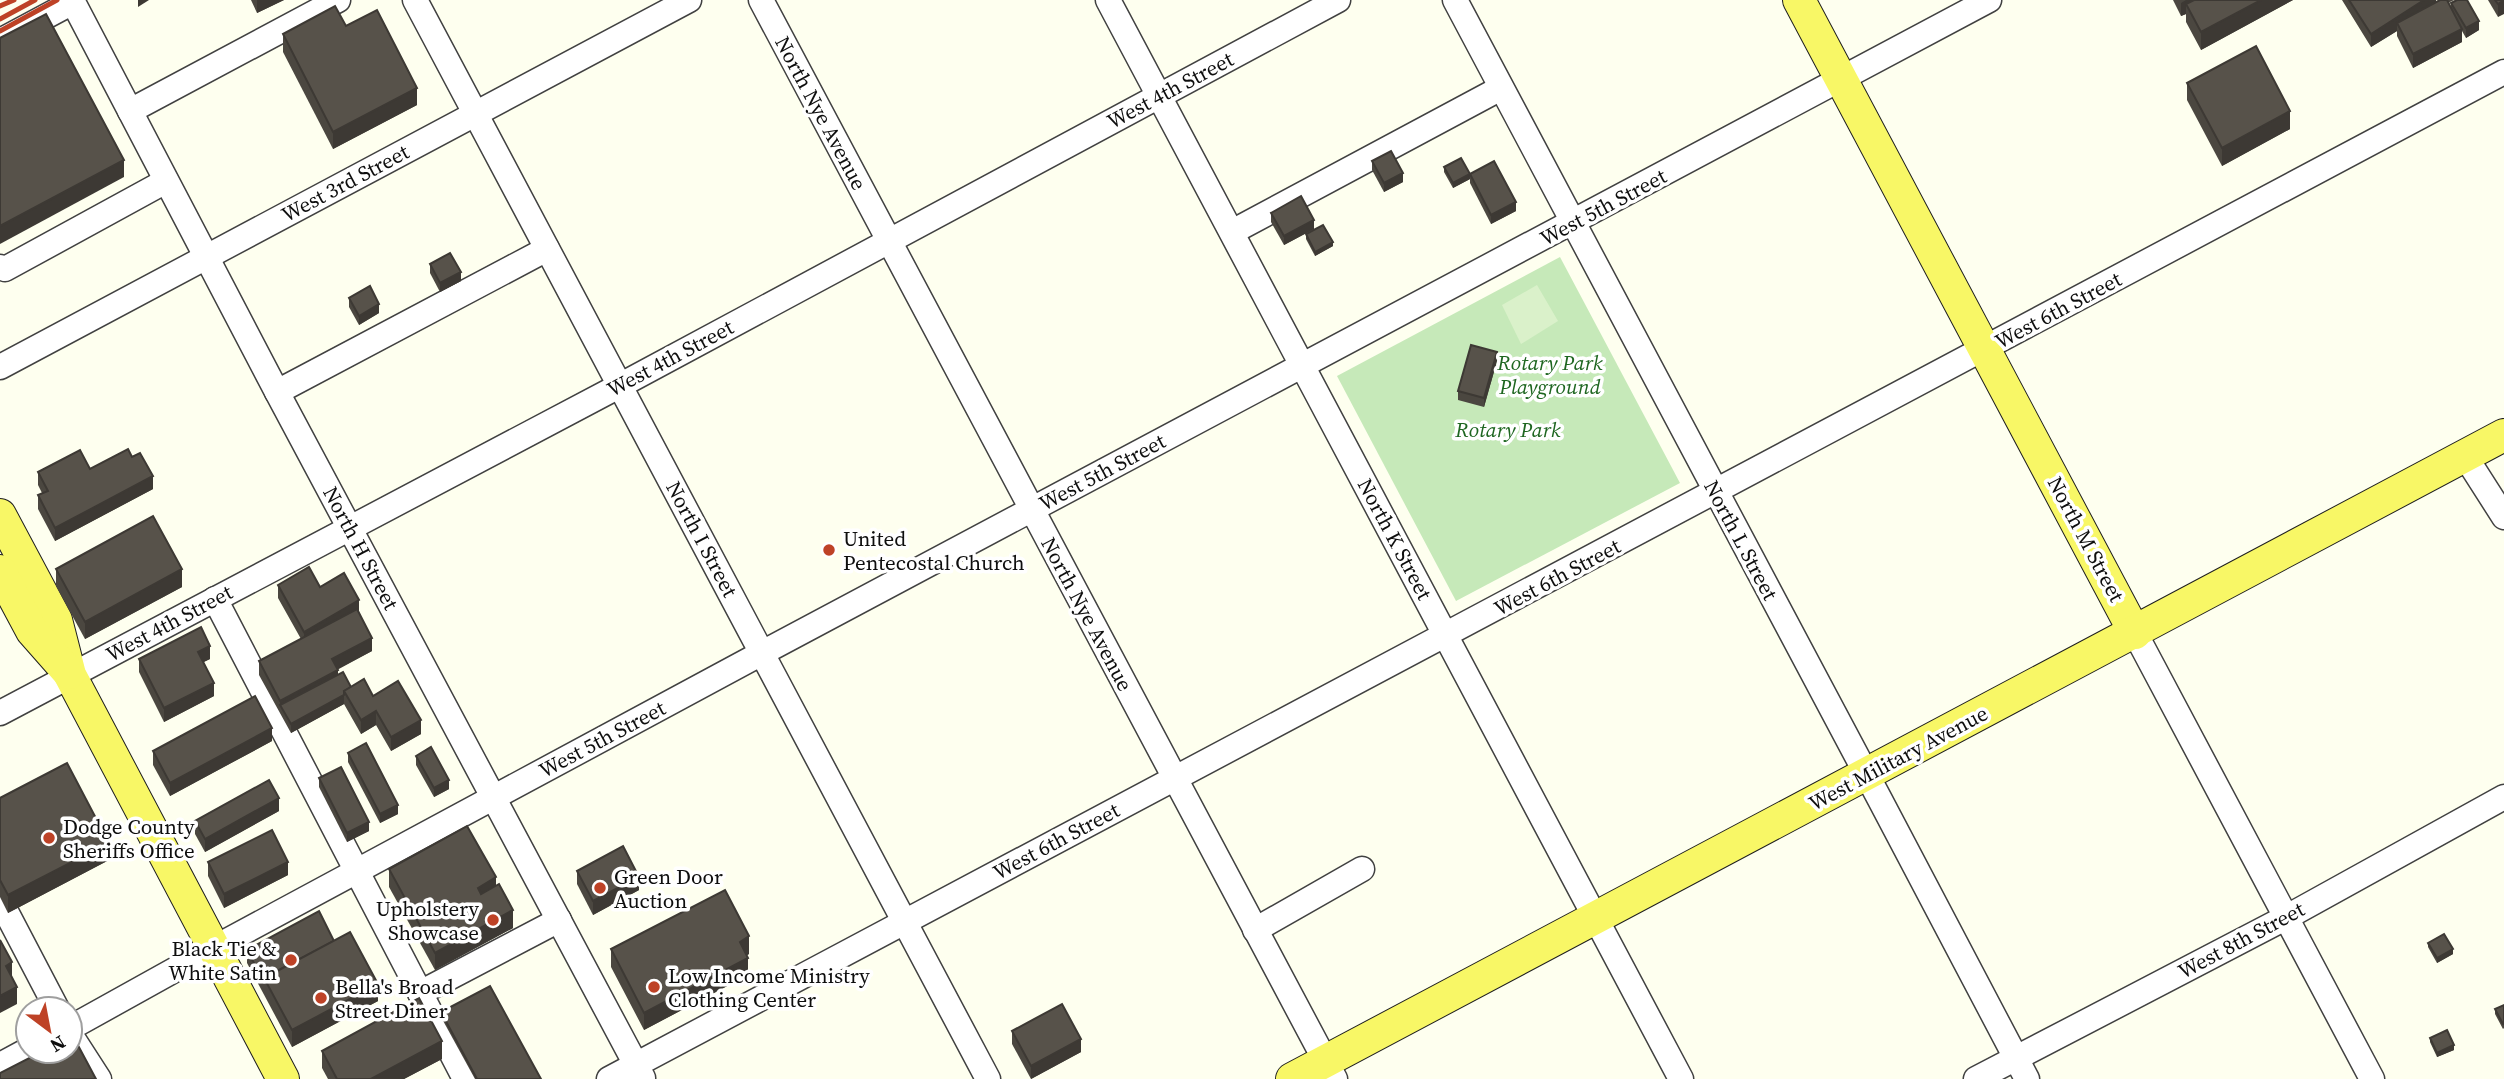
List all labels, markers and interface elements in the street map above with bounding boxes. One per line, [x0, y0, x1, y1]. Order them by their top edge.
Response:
street label: North Nye Avenue [768, 31, 874, 195]
street label: West 4th Street [1102, 44, 1238, 136]
street label: West 3rd Street [276, 137, 414, 229]
street label: West 5th Street [1535, 161, 1671, 253]
street label: West 6th Street [1990, 264, 2126, 356]
street label: West 4th Street [602, 312, 738, 404]
park label: Rotary Park Playground [1496, 348, 1603, 401]
park label: Rotary Park [1454, 415, 1561, 444]
street label: West 5th Street [1034, 426, 1170, 518]
street label: North M Street [2041, 471, 2131, 607]
street label: North K Street [1351, 473, 1439, 605]
street label: North L Street [1697, 475, 1785, 605]
street label: North I Street [659, 476, 745, 602]
street label: North H Street [316, 481, 406, 615]
place label: United Pentecostal Church [843, 524, 1025, 577]
street label: West 6th Street [1489, 531, 1625, 623]
street label: North Nye Avenue [1034, 532, 1140, 696]
marker: United Pentecostal Church [821, 542, 837, 558]
street label: West 4th Street [101, 577, 237, 669]
street label: West 5th Street [534, 693, 670, 785]
street label: West Military Avenue [1803, 698, 1993, 818]
street label: West 6th Street [988, 795, 1124, 887]
place label: Dodge County Sheriffs Office [63, 812, 195, 865]
marker: Dodge County Sheriffs Office [41, 830, 57, 846]
place label: Green Door Auction [614, 862, 723, 915]
marker: Green Door Auction [592, 880, 608, 896]
place label: Upholstery Showcase [376, 894, 479, 947]
street label: West 8th Street [2173, 894, 2309, 986]
marker: Upholstery Showcase [485, 912, 501, 928]
place label: Black Tie & White Satin [168, 934, 277, 987]
marker: Black Tie & White Satin [283, 952, 299, 968]
place label: Low Income Ministry Clothing Center [668, 961, 870, 1014]
place label: Bella's Broad Street Diner [335, 972, 454, 1025]
marker: Low Income Ministry Clothing Center [646, 979, 662, 995]
marker: Bella's Broad Street Diner [313, 990, 329, 1006]
north arrow [14, 995, 84, 1065]
text: N [45, 1030, 71, 1059]

